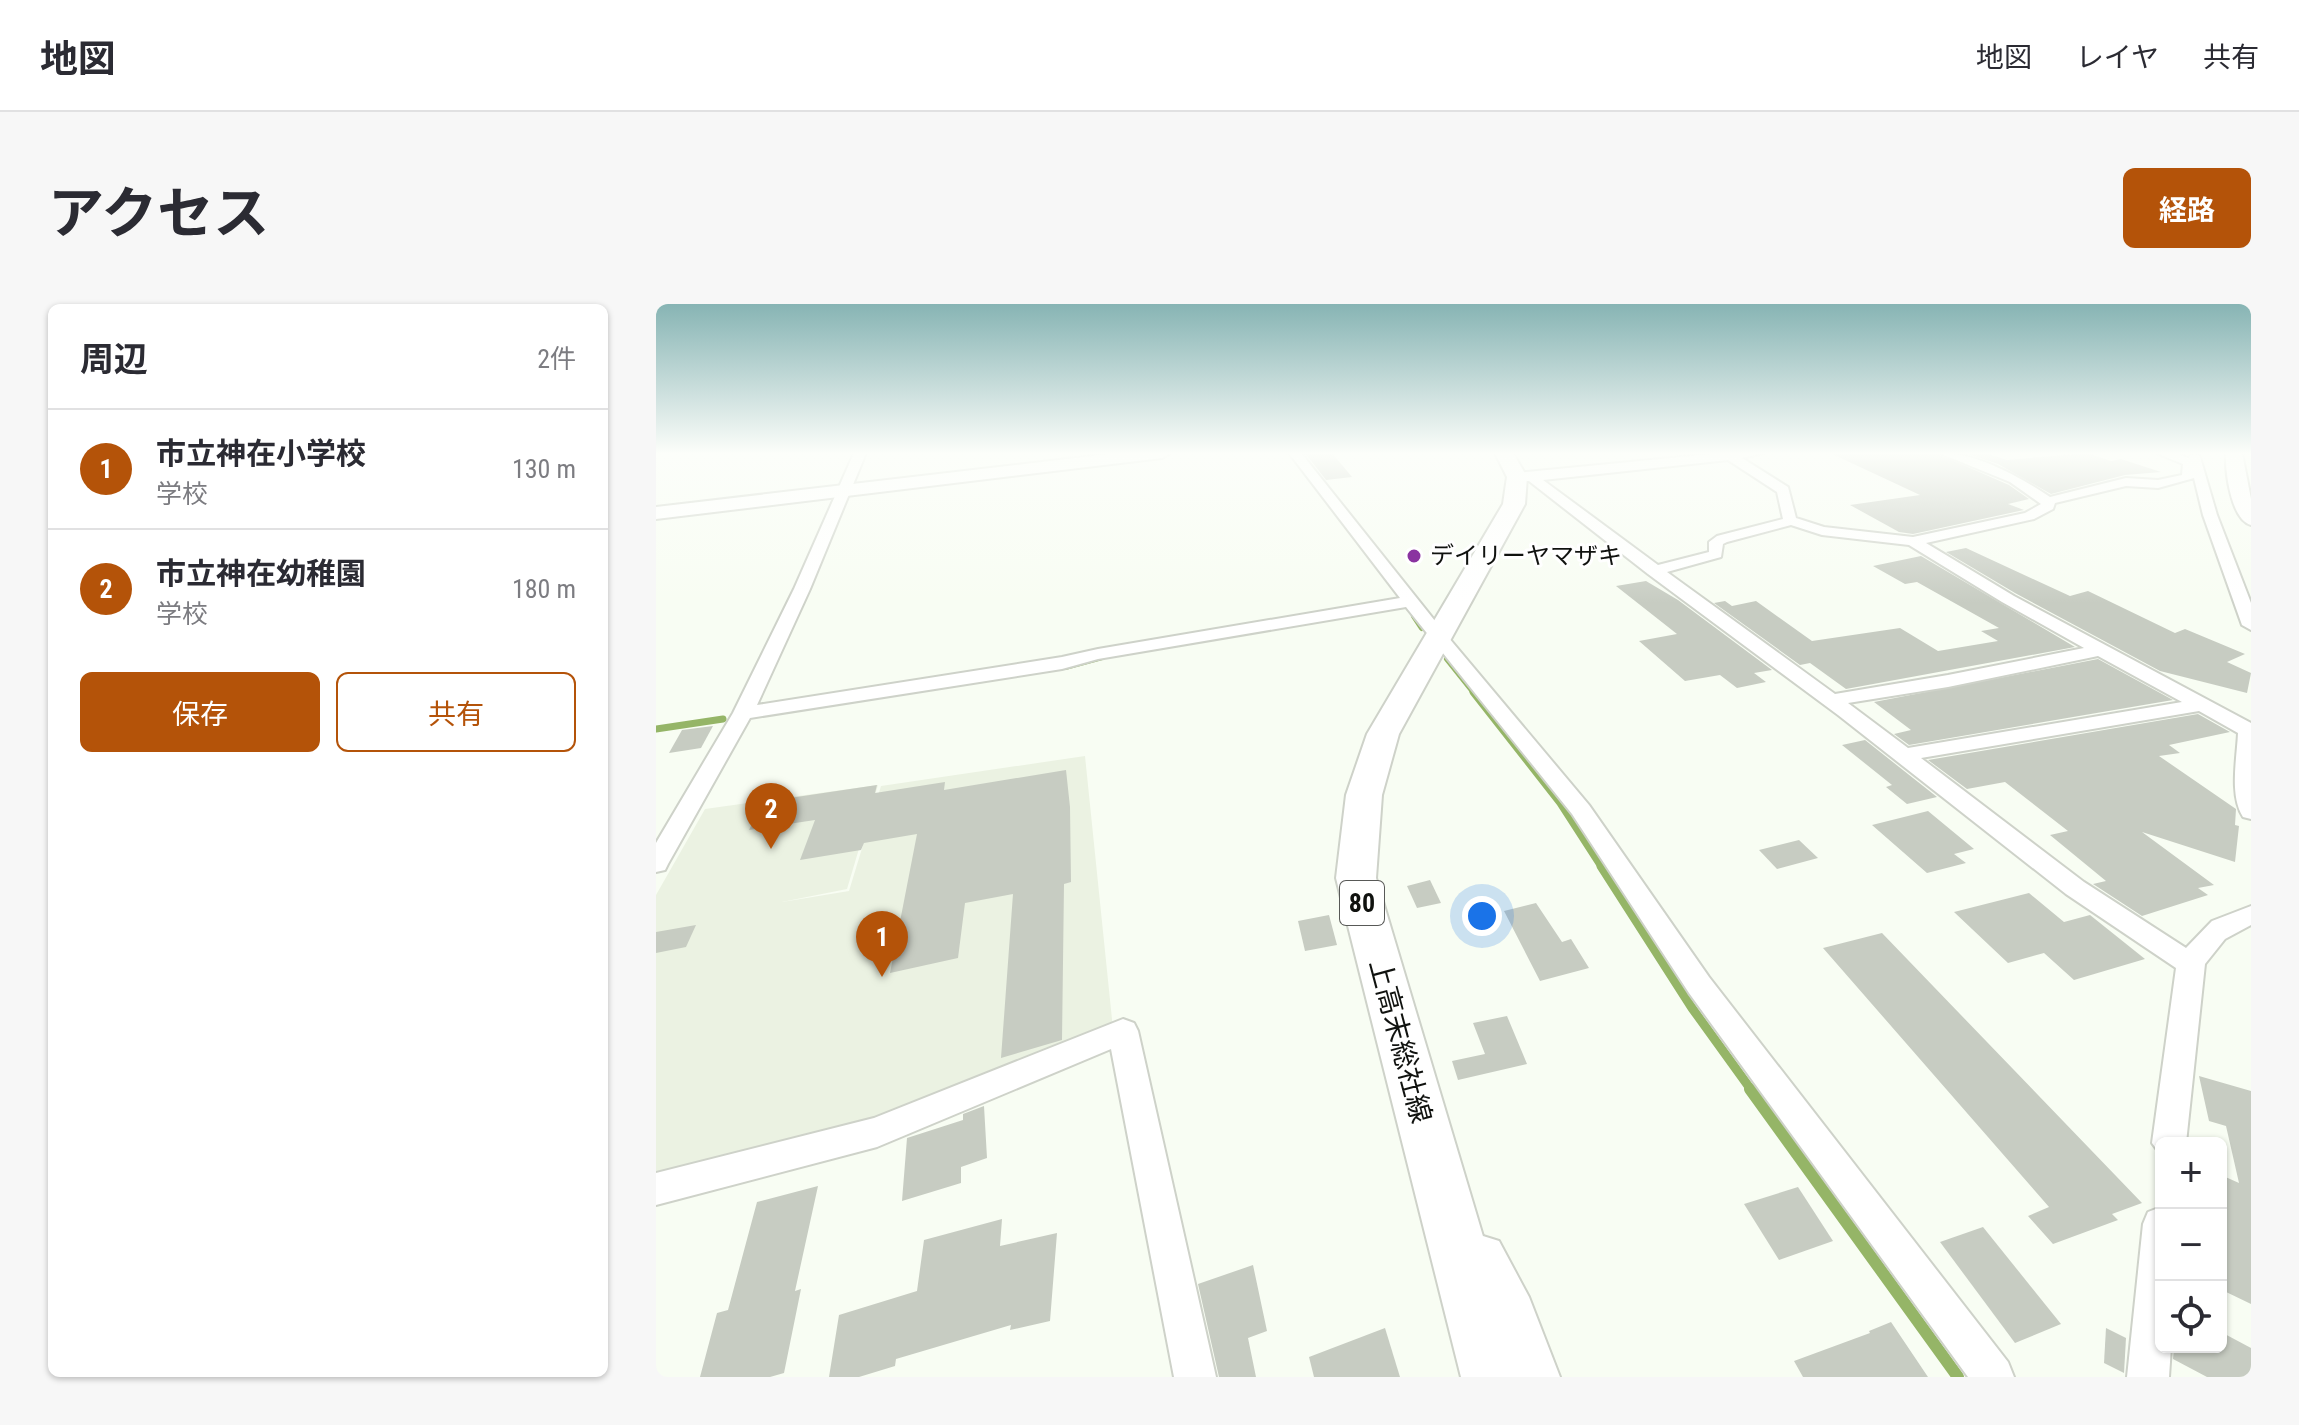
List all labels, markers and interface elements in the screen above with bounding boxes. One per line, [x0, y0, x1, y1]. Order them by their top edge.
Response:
text: 地図 [40, 37, 116, 81]
text: 地図 [1976, 41, 2032, 74]
text: レイヤ [2076, 41, 2159, 74]
text: 共有 [2203, 41, 2259, 74]
button: 経路 [2123, 168, 2251, 248]
text: アクセス [48, 181, 269, 247]
text: 周辺 [80, 339, 148, 379]
text: 2件 [537, 344, 576, 374]
text: 市立神在小学校 [156, 436, 366, 471]
text: 1 [99, 454, 113, 484]
text: 130 m [512, 454, 576, 484]
text: 学校 [156, 479, 208, 509]
place label: デイリーヤマザキ [1430, 542, 1622, 570]
marker: デイリーヤマザキ [1405, 547, 1423, 565]
text: 市立神在幼稚園 [156, 556, 366, 591]
text: 2 [99, 574, 113, 604]
text: 180 m [512, 574, 576, 604]
text: 学校 [156, 599, 208, 629]
button: 保存 [80, 672, 320, 752]
button: 共有 [336, 672, 576, 752]
pin: 2 [745, 783, 797, 849]
road number: 80 [1340, 881, 1384, 925]
your location [1462, 896, 1502, 936]
pin: 1 [856, 911, 908, 977]
street label: 上高末総社線 [1363, 956, 1438, 1127]
map controls [2155, 1137, 2227, 1353]
button: + [2155, 1137, 2227, 1209]
button: − [2155, 1209, 2227, 1281]
button: locate [2155, 1281, 2227, 1353]

